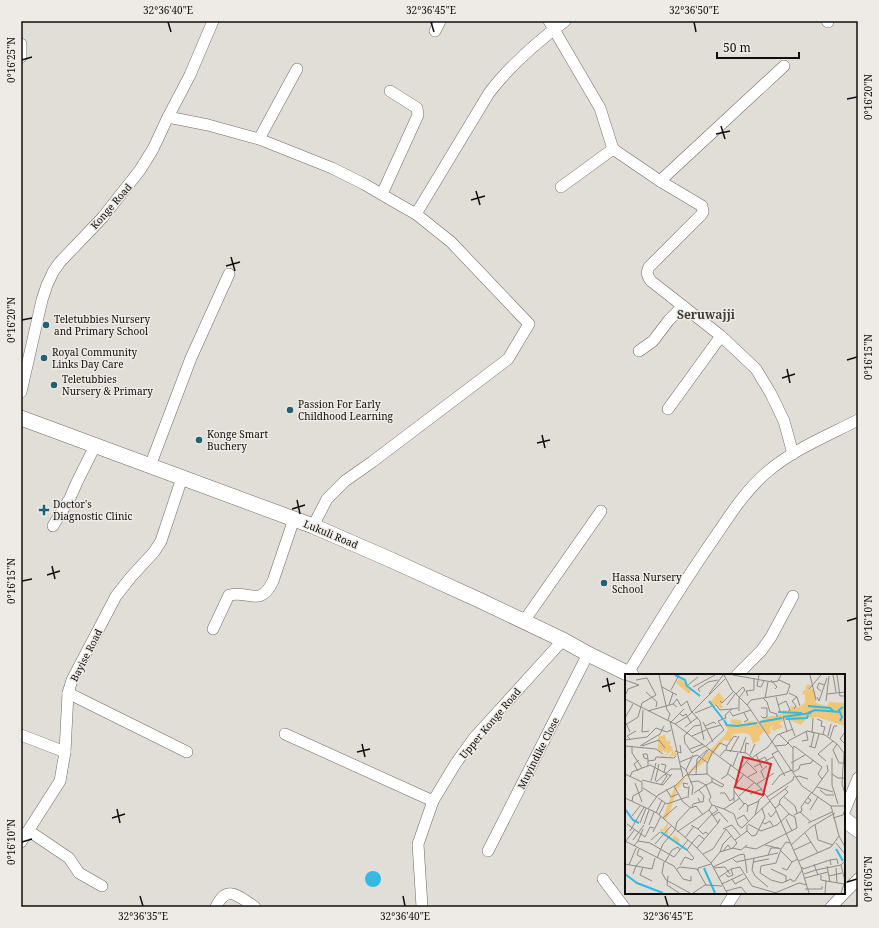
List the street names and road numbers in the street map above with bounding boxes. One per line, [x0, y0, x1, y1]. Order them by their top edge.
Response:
street label: Konge Road [87, 180, 135, 232]
street label: Lukuli Road [302, 516, 360, 552]
street label: Bayise Road [67, 626, 105, 684]
street label: Upper Konge Road [456, 685, 524, 761]
street label: Muyindike Close [514, 715, 562, 791]

